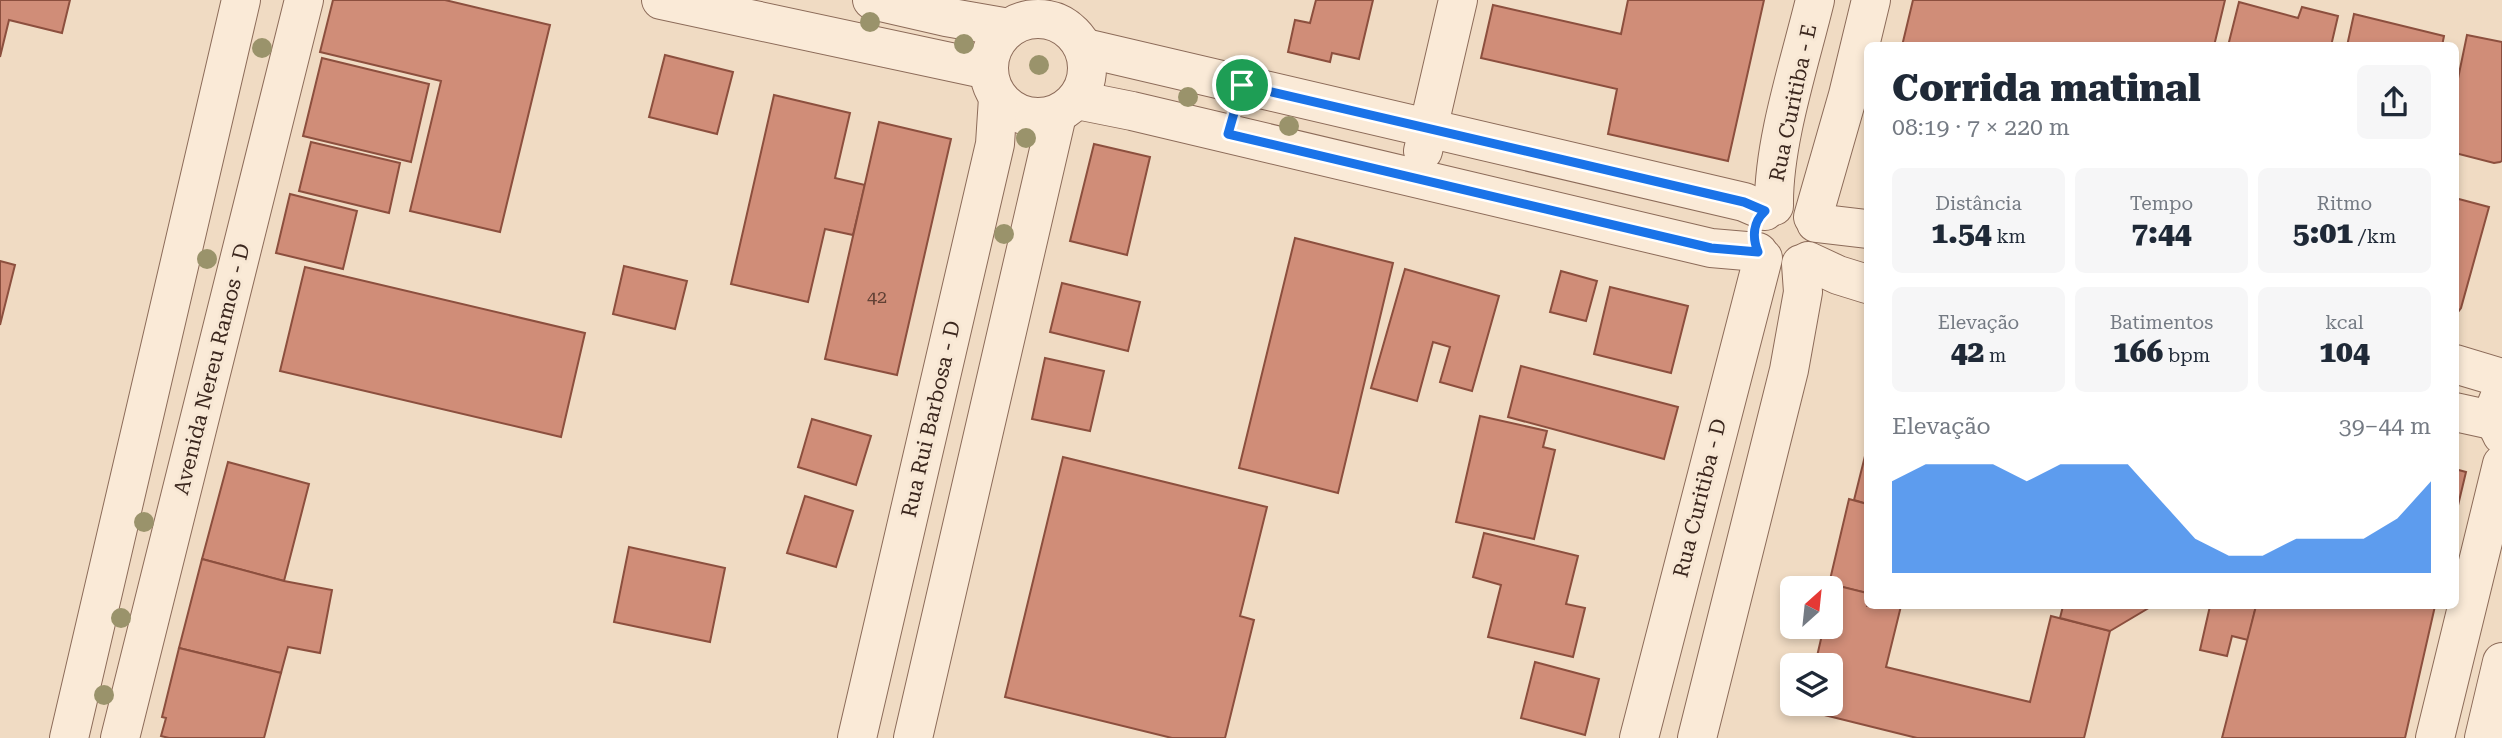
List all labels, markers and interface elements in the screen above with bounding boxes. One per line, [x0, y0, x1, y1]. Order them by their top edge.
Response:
street label: Rua Curitiba - E [1765, 22, 1821, 184]
pin [1212, 55, 1272, 115]
button: share [2357, 65, 2431, 139]
icon: arrive [1223, 66, 1261, 104]
text: Corrida matinal [1892, 66, 2201, 110]
text: 08:19 · 7 × 220 m [1892, 114, 2070, 141]
text: Distância [1935, 192, 2022, 215]
text: Tempo [2130, 192, 2193, 215]
text: Ritmo [2317, 192, 2372, 215]
text: 1.54 [1931, 215, 1992, 250]
text: 7:44 [2131, 215, 2192, 250]
text: 5:01 [2293, 215, 2353, 250]
text: km [1992, 225, 2026, 248]
text: /km [2353, 225, 2396, 248]
street label: Avenida Nereu Ramos - D [169, 241, 255, 497]
house number: 42 [867, 286, 887, 307]
text: Elevação [1938, 311, 2019, 334]
text: Batimentos [2110, 311, 2213, 334]
text: kcal [2325, 311, 2364, 334]
street label: Rua Rui Barbosa - D [897, 318, 965, 520]
text: 42 [1951, 334, 1984, 369]
text: 166 [2113, 334, 2163, 369]
text: 104 [2319, 334, 2370, 369]
text: m [1984, 344, 2006, 367]
text: bpm [2163, 344, 2210, 367]
text: Elevação [1892, 413, 1991, 440]
text: 39–44 m [2339, 413, 2431, 440]
street label: Rua Curitiba - D [1669, 416, 1731, 580]
north arrow [1780, 576, 1843, 639]
map controls [1780, 576, 1843, 716]
button: layers [1780, 653, 1843, 716]

